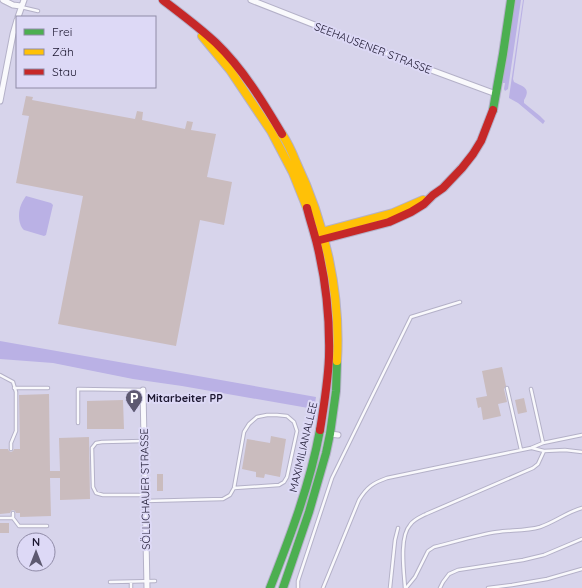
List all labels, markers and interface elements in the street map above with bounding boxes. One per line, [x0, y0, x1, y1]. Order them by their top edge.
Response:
legend [16, 16, 156, 88]
street label: SEEHAUSENER STRASSE [312, 19, 434, 77]
text: Frei [52, 24, 72, 39]
text: Zäh [52, 44, 74, 59]
text: Stau [52, 64, 77, 79]
parking icon: Mitarbeiter PP [124, 388, 144, 413]
place label: Mitarbeiter PP [147, 391, 223, 405]
street label: MAXIMILIANALLEE [286, 400, 320, 494]
street label: SÖLLICHAUER STRASSE [137, 428, 153, 550]
north arrow [16, 532, 56, 572]
text: N [32, 535, 40, 549]

